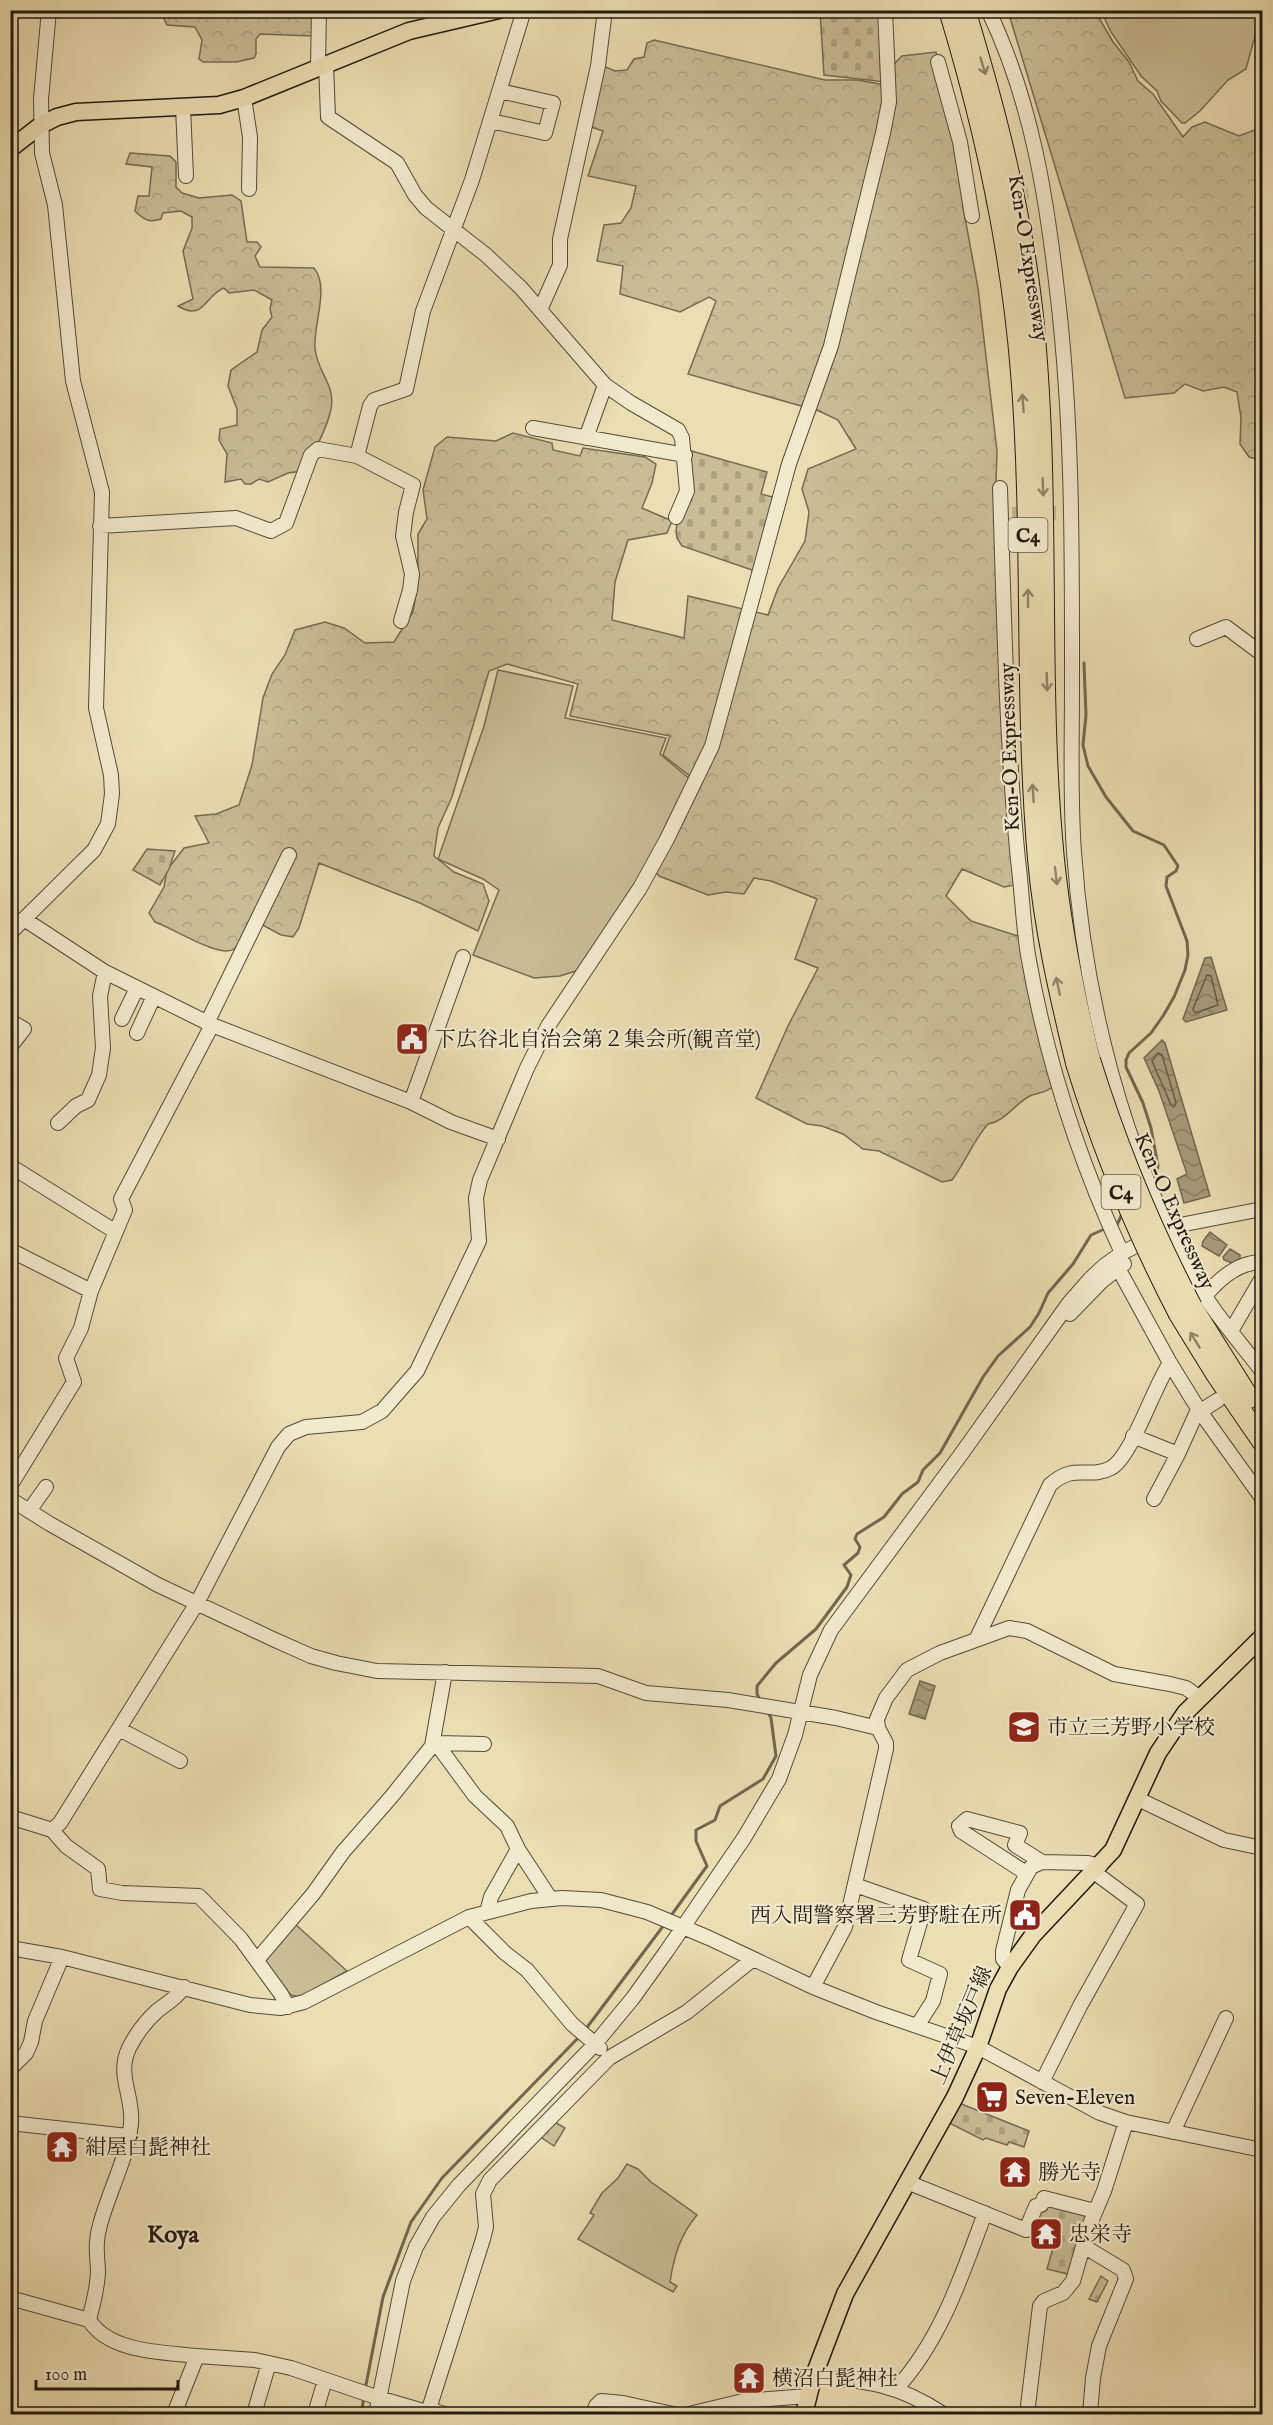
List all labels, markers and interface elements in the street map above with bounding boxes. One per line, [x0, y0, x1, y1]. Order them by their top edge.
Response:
one-way arrow [978, 56, 989, 75]
street label: Ken-O Expressway [1001, 173, 1054, 344]
one-way arrow [1017, 394, 1028, 414]
one-way arrow [1037, 476, 1049, 496]
road number: C4 [1008, 518, 1048, 552]
one-way arrow [1022, 589, 1034, 609]
street label: Ken-O Expressway [994, 661, 1027, 832]
one-way arrow [1041, 671, 1052, 691]
one-way arrow [1028, 783, 1039, 803]
one-way arrow [1051, 866, 1062, 886]
one-way arrow [1052, 977, 1063, 996]
public building icon: 下広谷北自治会第２集会所(観音堂) [394, 1021, 430, 1057]
place label: 下広谷北自治会第２集会所(観音堂) [435, 1027, 761, 1054]
street label: Ken-O Expressway [1127, 1129, 1221, 1295]
road number: C4 [1102, 1175, 1140, 1209]
one-way arrow [1188, 1332, 1200, 1349]
school or university icon: 市立三芳野小学校 [1006, 1709, 1042, 1745]
place label: 市立三芳野小学校 [1047, 1715, 1215, 1742]
public building icon: 西入間警察署三芳野駐在所 [1007, 1897, 1043, 1933]
place label: 西入間警察署三芳野駐在所 [750, 1903, 1002, 1930]
street label: 上伊草坂戸線 [925, 1962, 999, 2089]
supermarket icon: Seven-Eleven [974, 2079, 1010, 2115]
place label: Seven-Eleven [1015, 2085, 1135, 2112]
temple icon: 紺屋白髭神社 [44, 2129, 80, 2165]
place label: 紺屋白髭神社 [85, 2135, 211, 2162]
temple icon: 勝光寺 [997, 2154, 1033, 2190]
place label: 勝光寺 [1038, 2160, 1101, 2187]
temple icon: 忠栄寺 [1028, 2216, 1064, 2252]
district label: Koya [147, 2220, 200, 2251]
place label: 忠栄寺 [1069, 2222, 1132, 2249]
scale bar [36, 2353, 178, 2391]
temple icon: 横沼白髭神社 [731, 2360, 767, 2396]
text: 100 m [45, 2364, 87, 2387]
place label: 横沼白髭神社 [772, 2366, 898, 2393]

